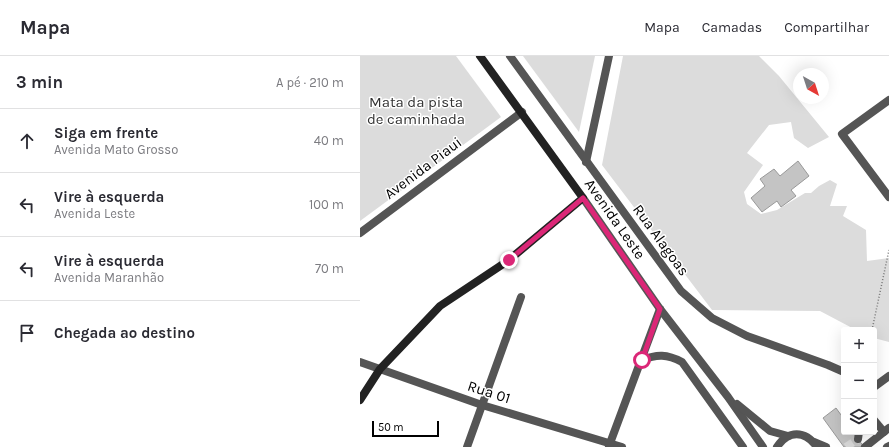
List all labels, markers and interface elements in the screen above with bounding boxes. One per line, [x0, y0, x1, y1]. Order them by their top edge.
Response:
text: Mapa [20, 17, 70, 39]
text: Mapa [644, 19, 680, 36]
text: Camadas [702, 19, 762, 36]
text: Compartilhar [784, 19, 869, 36]
north arrow [793, 68, 829, 104]
text: 3 min [16, 72, 63, 92]
text: A pé · 210 m [276, 75, 344, 90]
park label: Mata da pista de caminhada [367, 93, 465, 128]
text: Siga em frente [54, 124, 158, 142]
icon: ahead [16, 130, 38, 152]
text: 40 m [314, 133, 344, 148]
street label: Avenida Piaui [381, 133, 465, 203]
text: Avenida Mato Grosso [54, 142, 178, 157]
street label: Avenida Leste [581, 175, 649, 263]
text: Vire à esquerda [54, 188, 164, 206]
icon: left [16, 194, 38, 216]
text: 100 m [309, 197, 344, 212]
street label: Rua Alagoas [629, 201, 693, 279]
text: Avenida Leste [54, 206, 135, 221]
route end [500, 251, 518, 269]
text: Vire à esquerda [54, 252, 164, 270]
icon: left [16, 258, 38, 280]
text: 70 m [315, 261, 344, 276]
text: Avenida Maranhão [54, 270, 164, 285]
icon: arrive [16, 322, 38, 344]
text: Chegada ao destino [54, 324, 195, 342]
map controls [841, 327, 877, 435]
button: + [841, 327, 877, 363]
route start [633, 351, 651, 369]
button: − [841, 363, 877, 399]
street label: Rua 01 [465, 377, 513, 407]
button: layers [841, 399, 877, 435]
scale bar [372, 419, 439, 438]
text: 50 m [378, 421, 404, 434]

